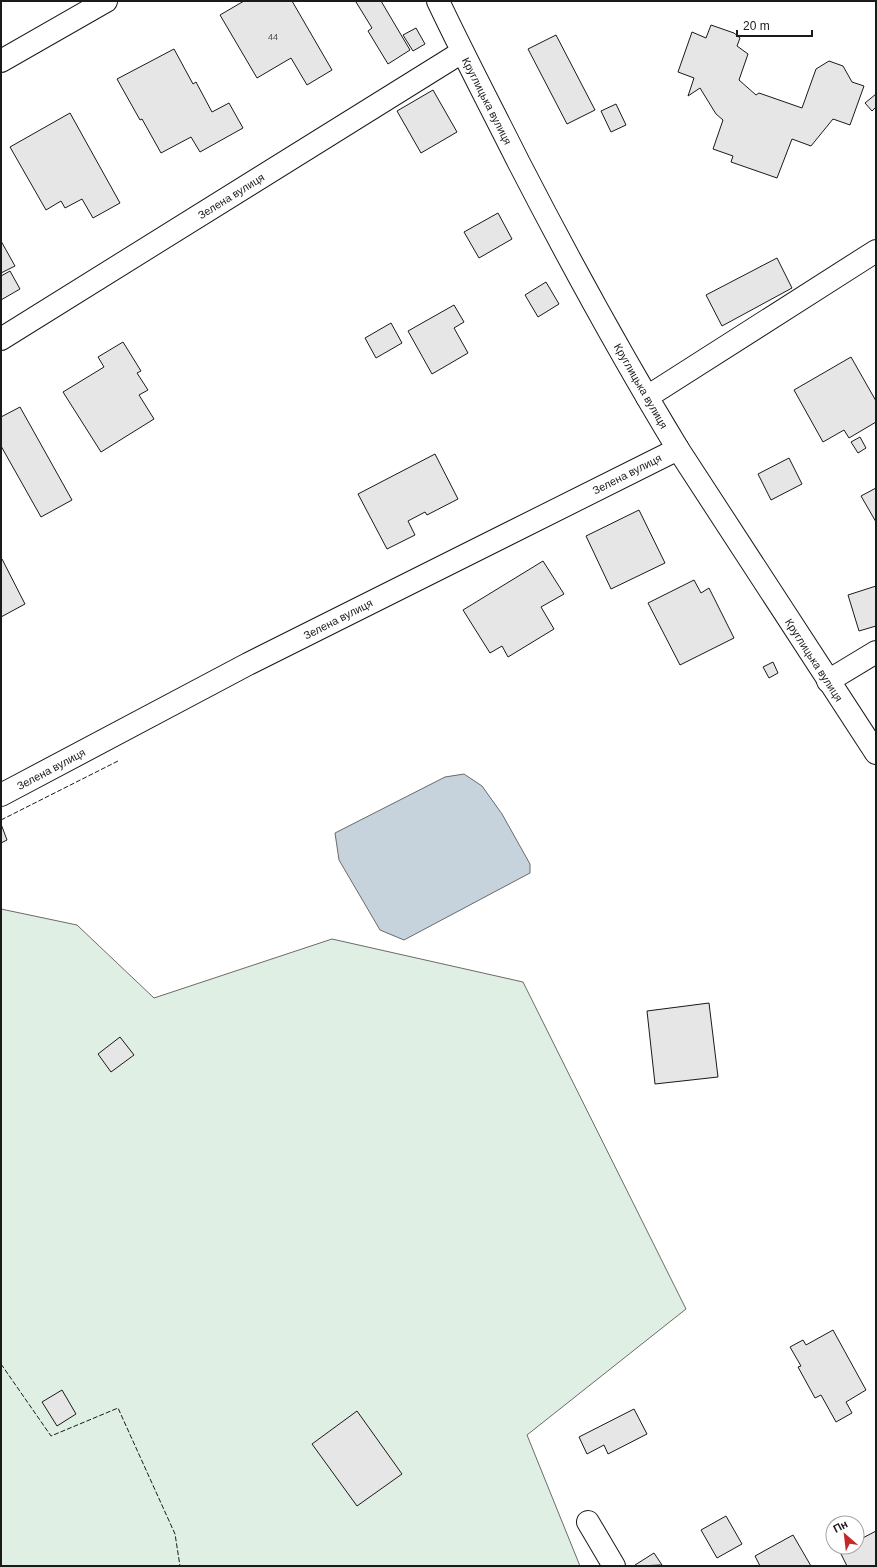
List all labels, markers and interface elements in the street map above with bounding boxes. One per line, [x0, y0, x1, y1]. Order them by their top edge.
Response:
scale bar [737, 12, 812, 38]
text: 20 m [743, 19, 770, 33]
house number: 44 [268, 32, 278, 42]
street label: Круглицька вулиця [460, 55, 514, 147]
street label: Зелена вулиця [196, 171, 266, 221]
street label: Круглицька вулиця [612, 341, 670, 431]
street label: Зелена вулиця [590, 451, 664, 497]
street label: Зелена вулиця [301, 596, 375, 642]
street label: Круглицька вулиця [783, 616, 845, 704]
street label: Зелена вулиця [15, 746, 87, 792]
north arrow [825, 1515, 865, 1555]
text: Пн [831, 1517, 850, 1535]

